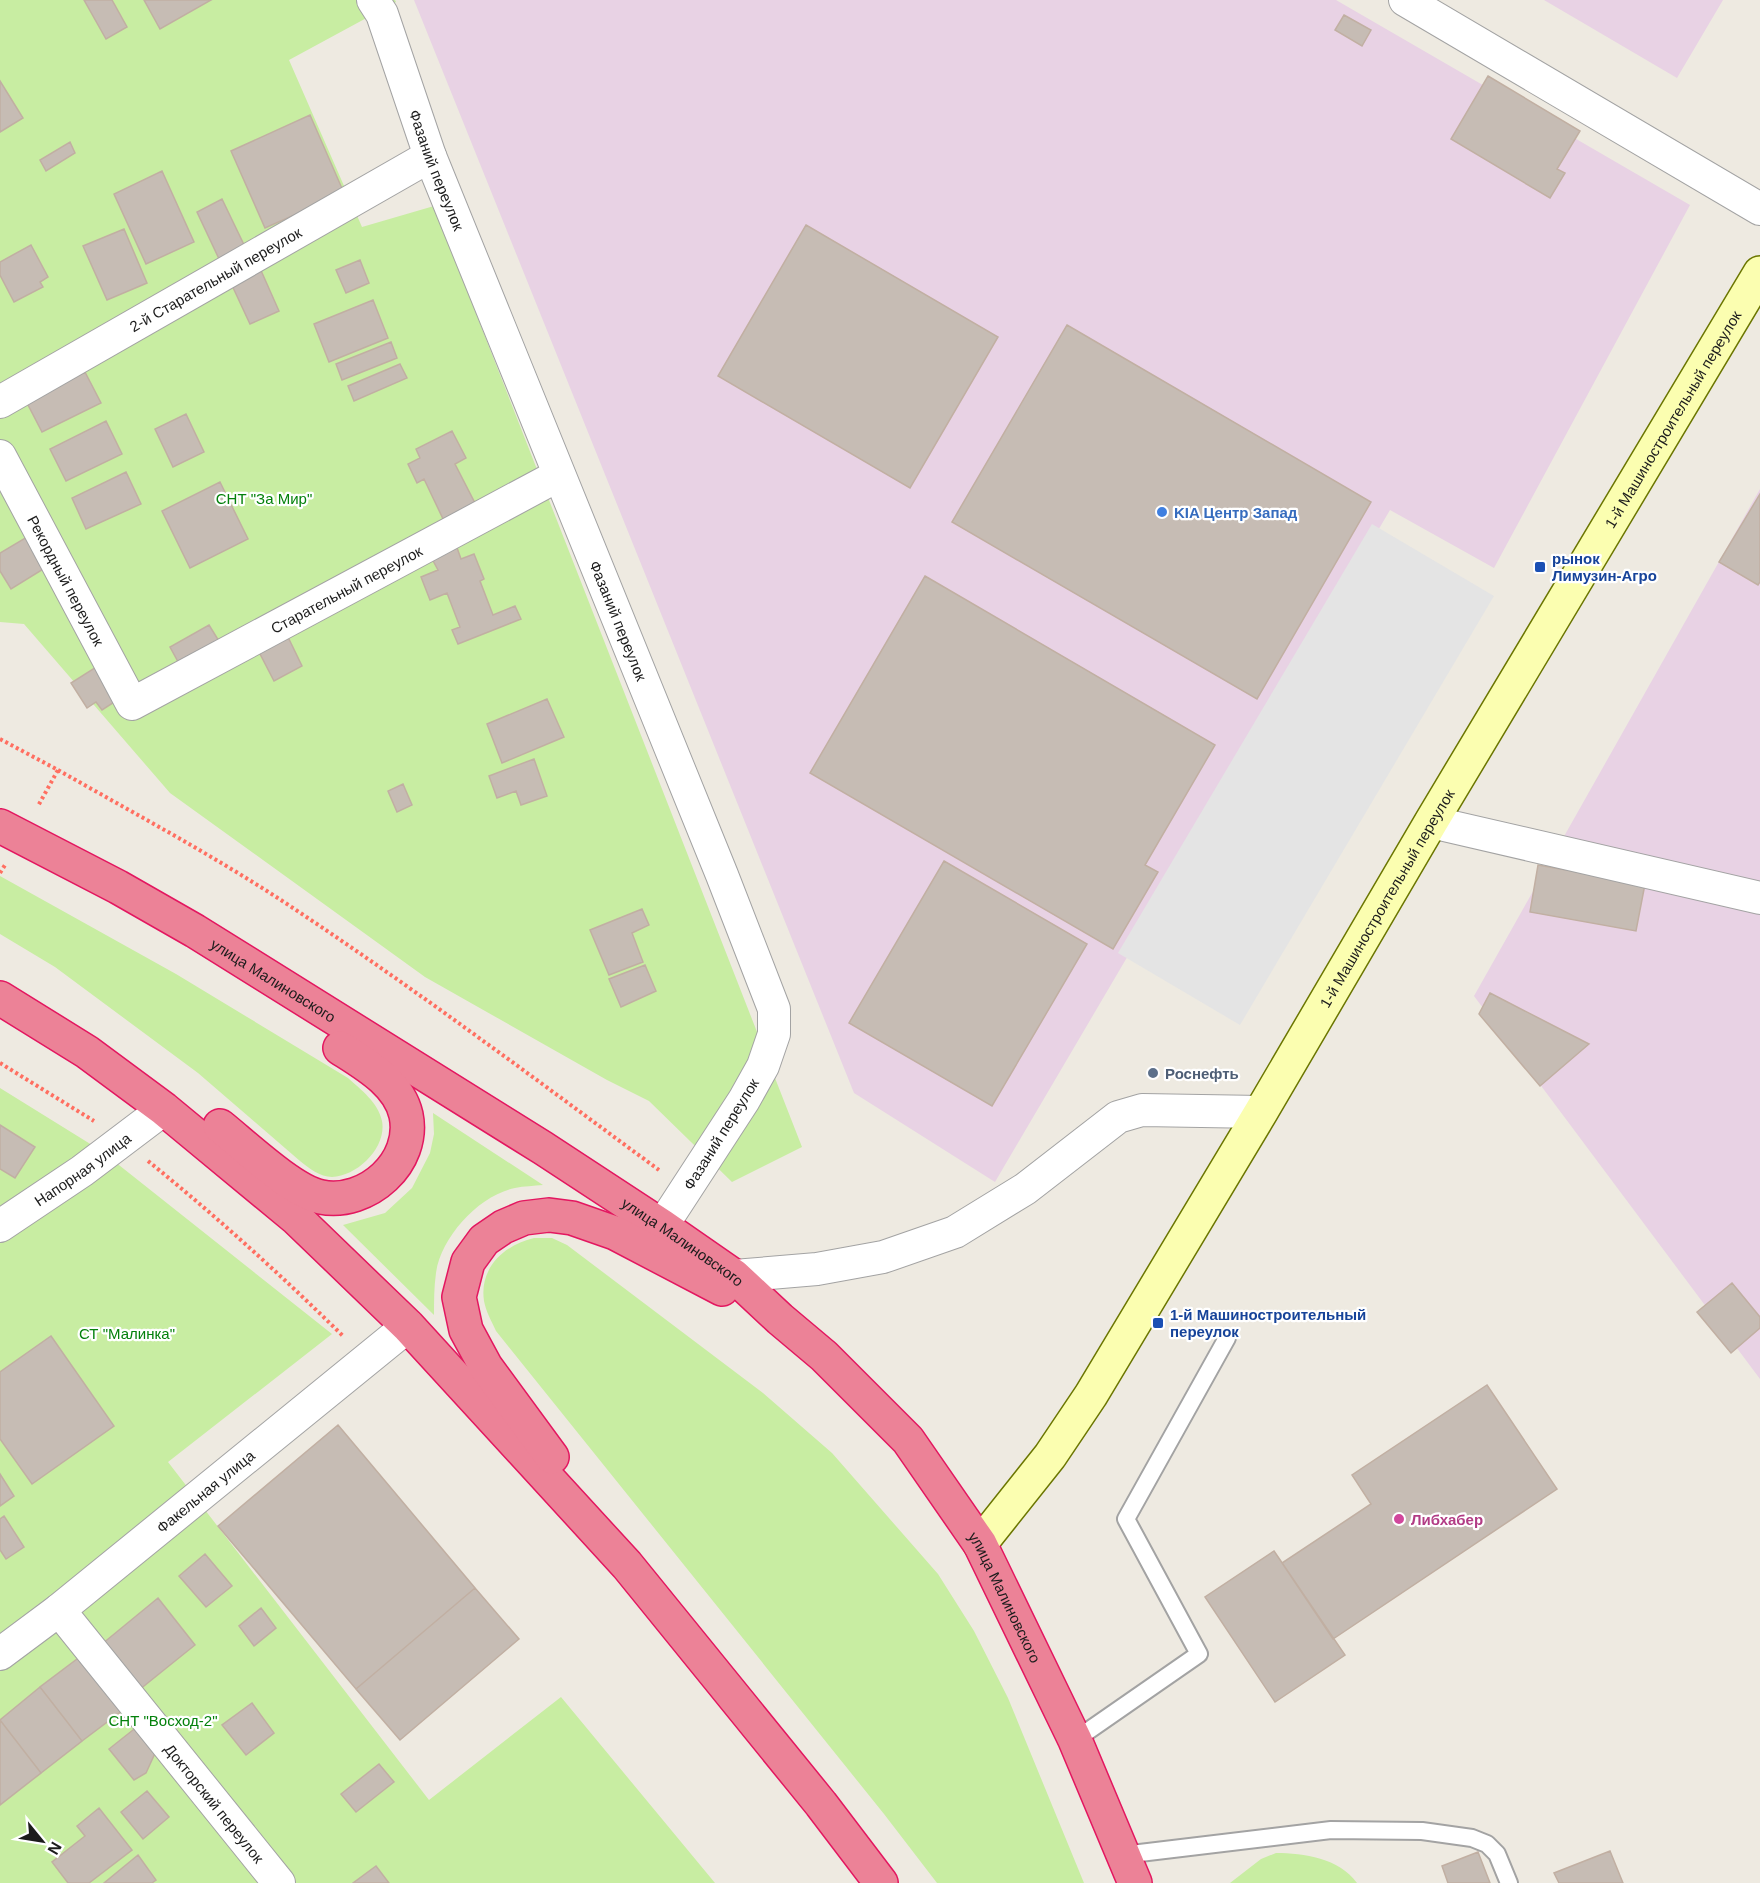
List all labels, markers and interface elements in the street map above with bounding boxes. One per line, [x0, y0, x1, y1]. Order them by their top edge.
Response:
street label: Фазаний переулок [406, 107, 468, 233]
street label: 2-й Старательный переулок [126, 223, 304, 335]
street label: 1-й Машиностроительный переулок [1601, 307, 1744, 531]
park label: СНТ "За Мир" [216, 490, 312, 507]
place label: KIA Центр Запад [1174, 504, 1298, 521]
marker: KIA Центр Запад [1155, 505, 1169, 519]
street label: Рекордный переулок [25, 512, 108, 649]
street label: Старательный переулок [268, 541, 425, 637]
place label: рынок Лимузин-Агро [1552, 550, 1657, 584]
street label: Фазаний переулок [587, 558, 651, 684]
marker: рынок Лимузин-Агро [1533, 560, 1547, 574]
street label: 1-й Машиностроительный переулок [1316, 786, 1457, 1010]
street label: улица Малиновского [208, 935, 339, 1025]
place label: Роснефть [1165, 1065, 1239, 1082]
marker: Роснефть [1146, 1066, 1160, 1080]
street label: Фазаний переулок [680, 1075, 762, 1193]
street label: Напорная улица [31, 1129, 134, 1209]
street label: улица Малиновского [619, 1194, 747, 1289]
place label: 1-й Машиностроительный переулок [1170, 1306, 1366, 1340]
marker: 1-й Машиностроительный переулок [1151, 1316, 1165, 1330]
park label: СТ "Малинка" [79, 1325, 175, 1342]
street label: Факельная улица [153, 1446, 258, 1536]
place label: Либхабер [1411, 1511, 1483, 1528]
marker: Либхабер [1392, 1512, 1406, 1526]
street label: улица Малиновского [965, 1528, 1045, 1665]
park label: СНТ "Восход-2" [109, 1712, 217, 1729]
street label: Докторский переулок [162, 1740, 268, 1866]
north arrow [12, 1811, 72, 1871]
text: N [44, 1839, 65, 1858]

